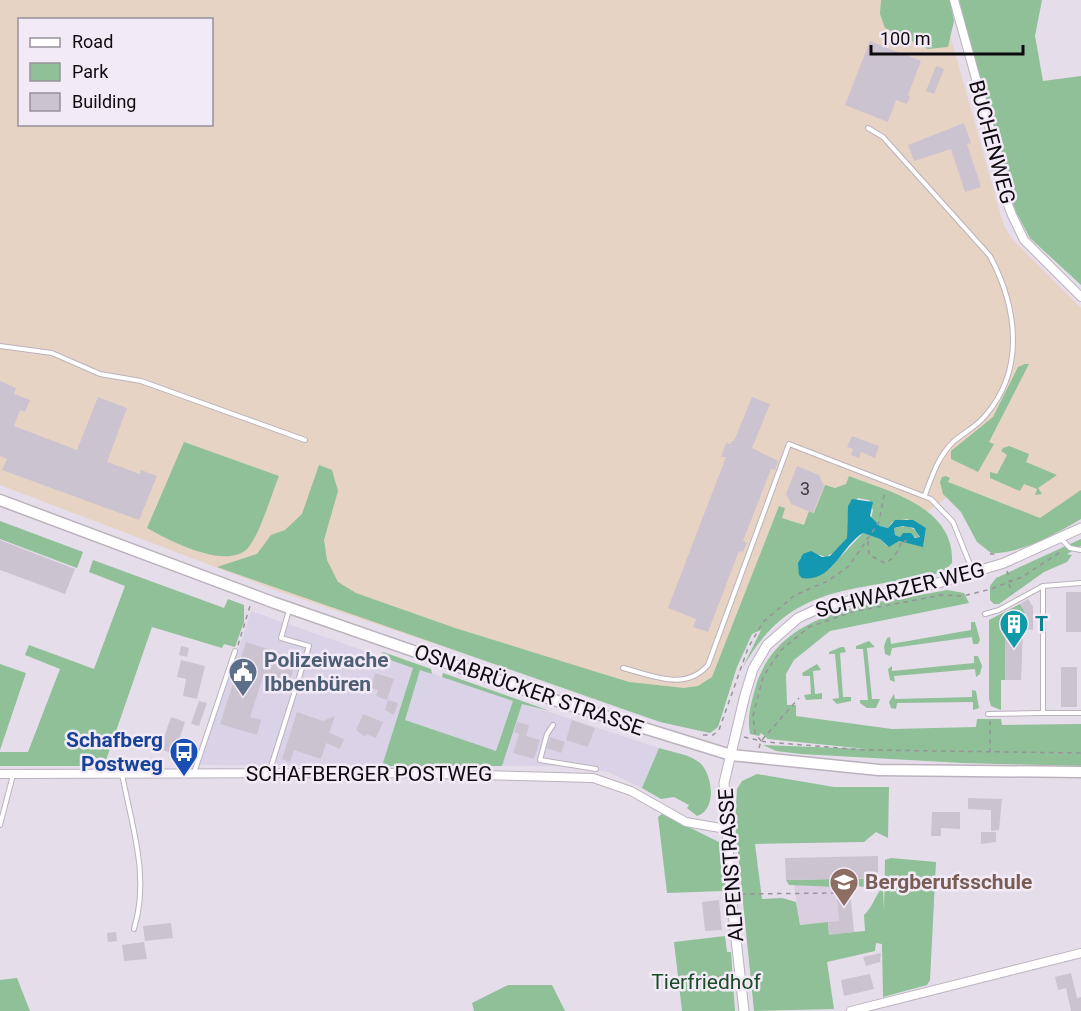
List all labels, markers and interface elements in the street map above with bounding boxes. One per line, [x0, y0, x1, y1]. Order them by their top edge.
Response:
legend [18, 18, 213, 126]
scale bar [871, 18, 1022, 56]
text: 100 m [880, 28, 931, 49]
text: Road [72, 31, 113, 52]
text: Park [72, 61, 109, 82]
street label: BUCHENWEG [964, 77, 1020, 207]
text: Building [72, 91, 136, 112]
house number: 3 [800, 478, 810, 499]
street label: SCHWARZER WEG [813, 557, 987, 623]
building icon: T [998, 608, 1030, 650]
place label: T [1035, 612, 1048, 636]
street label: OSNABRÜCKER STRASSE [411, 639, 647, 741]
place label: Polizeiwache Ibbenbüren [264, 648, 389, 696]
public building icon: Polizeiwache Ibbenbüren [227, 656, 259, 698]
place label: Schafberg Postweg [66, 728, 163, 776]
bus stop icon: Schafberg Postweg [168, 736, 200, 778]
street label: SCHAFBERGER POSTWEG [246, 762, 492, 786]
street label: ALPENSTRASSE [714, 787, 748, 942]
school or university icon: Bergberufsschule [828, 866, 860, 908]
place label: Bergberufsschule [865, 870, 1032, 894]
park label: Tierfriedhof [651, 970, 761, 994]

